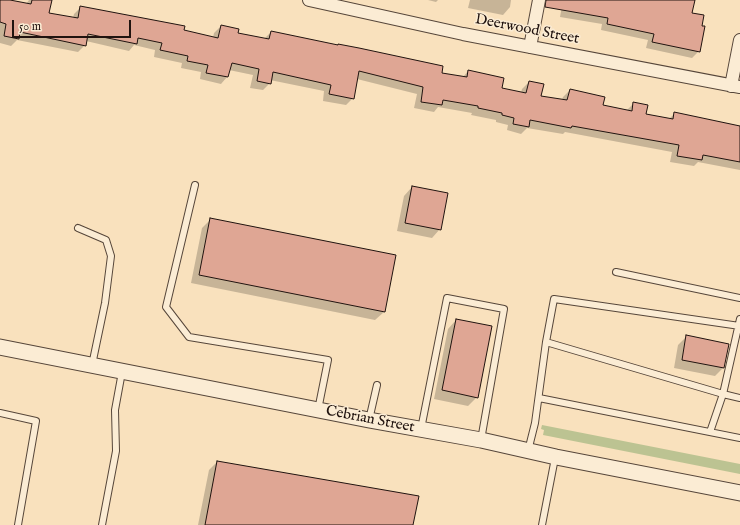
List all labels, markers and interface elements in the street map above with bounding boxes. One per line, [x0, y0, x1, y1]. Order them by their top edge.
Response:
street label: Deerwood Street [473, 11, 581, 49]
scale bar [14, 12, 133, 38]
text: 50 m [19, 19, 41, 34]
street label: Cebrian Street [324, 403, 416, 437]

